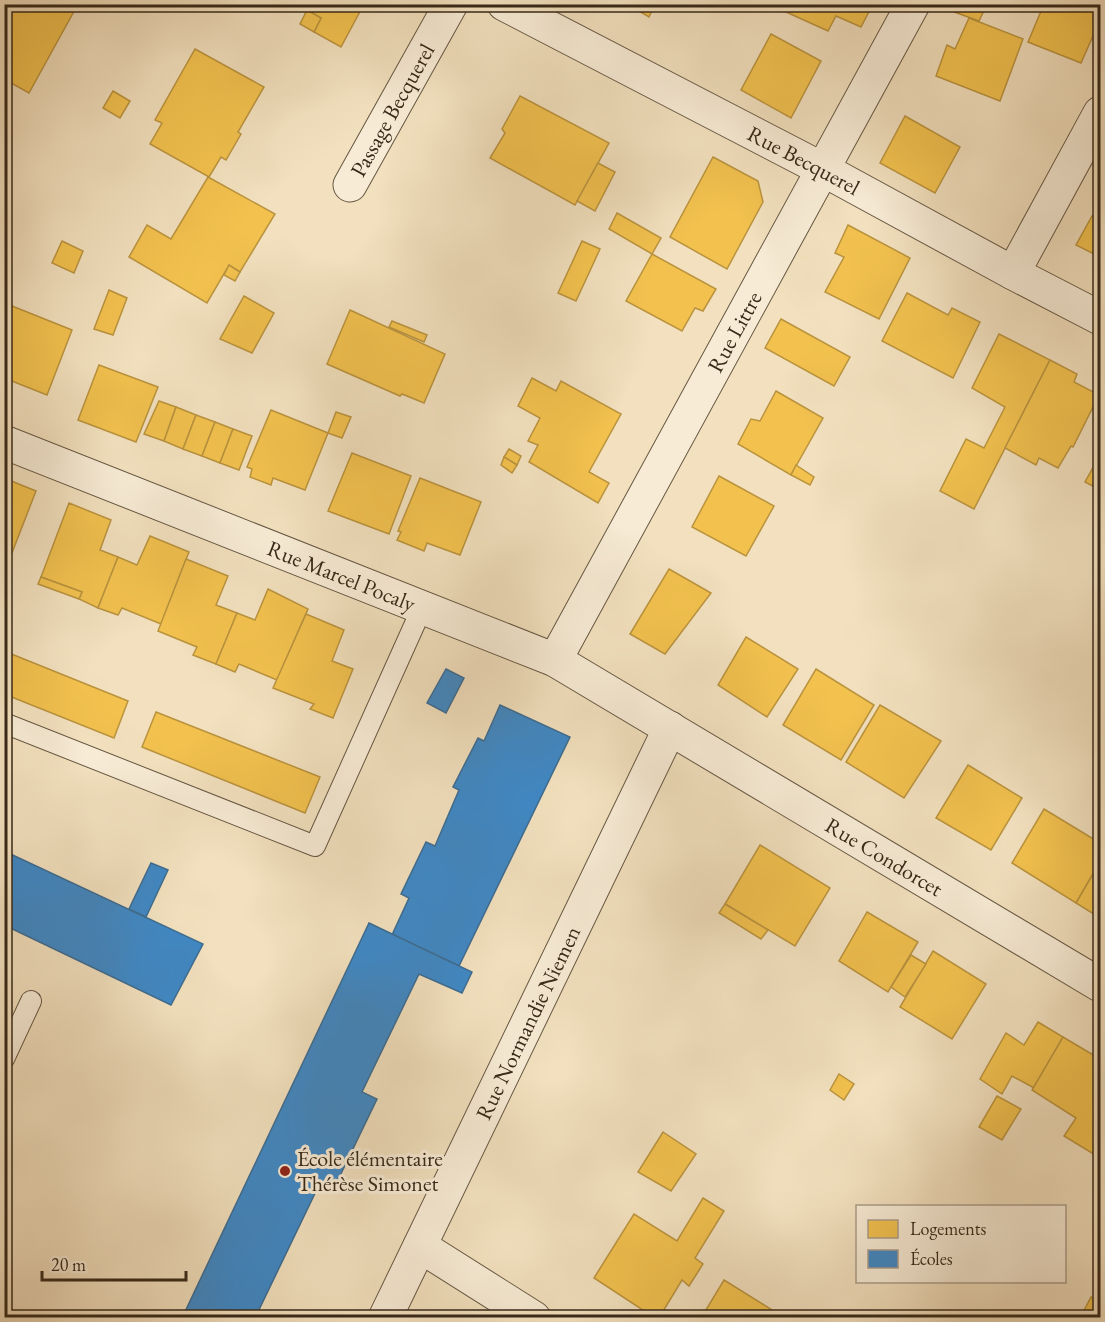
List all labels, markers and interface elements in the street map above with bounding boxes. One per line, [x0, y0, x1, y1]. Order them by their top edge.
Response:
street label: Passage Becquerel [344, 38, 441, 182]
street label: Rue Becquerel [743, 119, 865, 202]
street label: Rue Littre [701, 286, 769, 378]
street label: Rue Marcel Pocaly [263, 534, 420, 618]
street label: Rue Condorcet [820, 811, 948, 903]
street label: Rue Normandie Niemen [469, 921, 587, 1125]
place label: École élémentaire Thérèse Simonet [297, 1144, 443, 1198]
marker: École élémentaire Thérèse Simonet [278, 1164, 292, 1178]
legend [856, 1205, 1066, 1283]
text: Logements [910, 1217, 986, 1240]
scale bar [42, 1244, 186, 1282]
text: Écoles [910, 1247, 953, 1270]
text: 20 m [51, 1253, 86, 1276]

